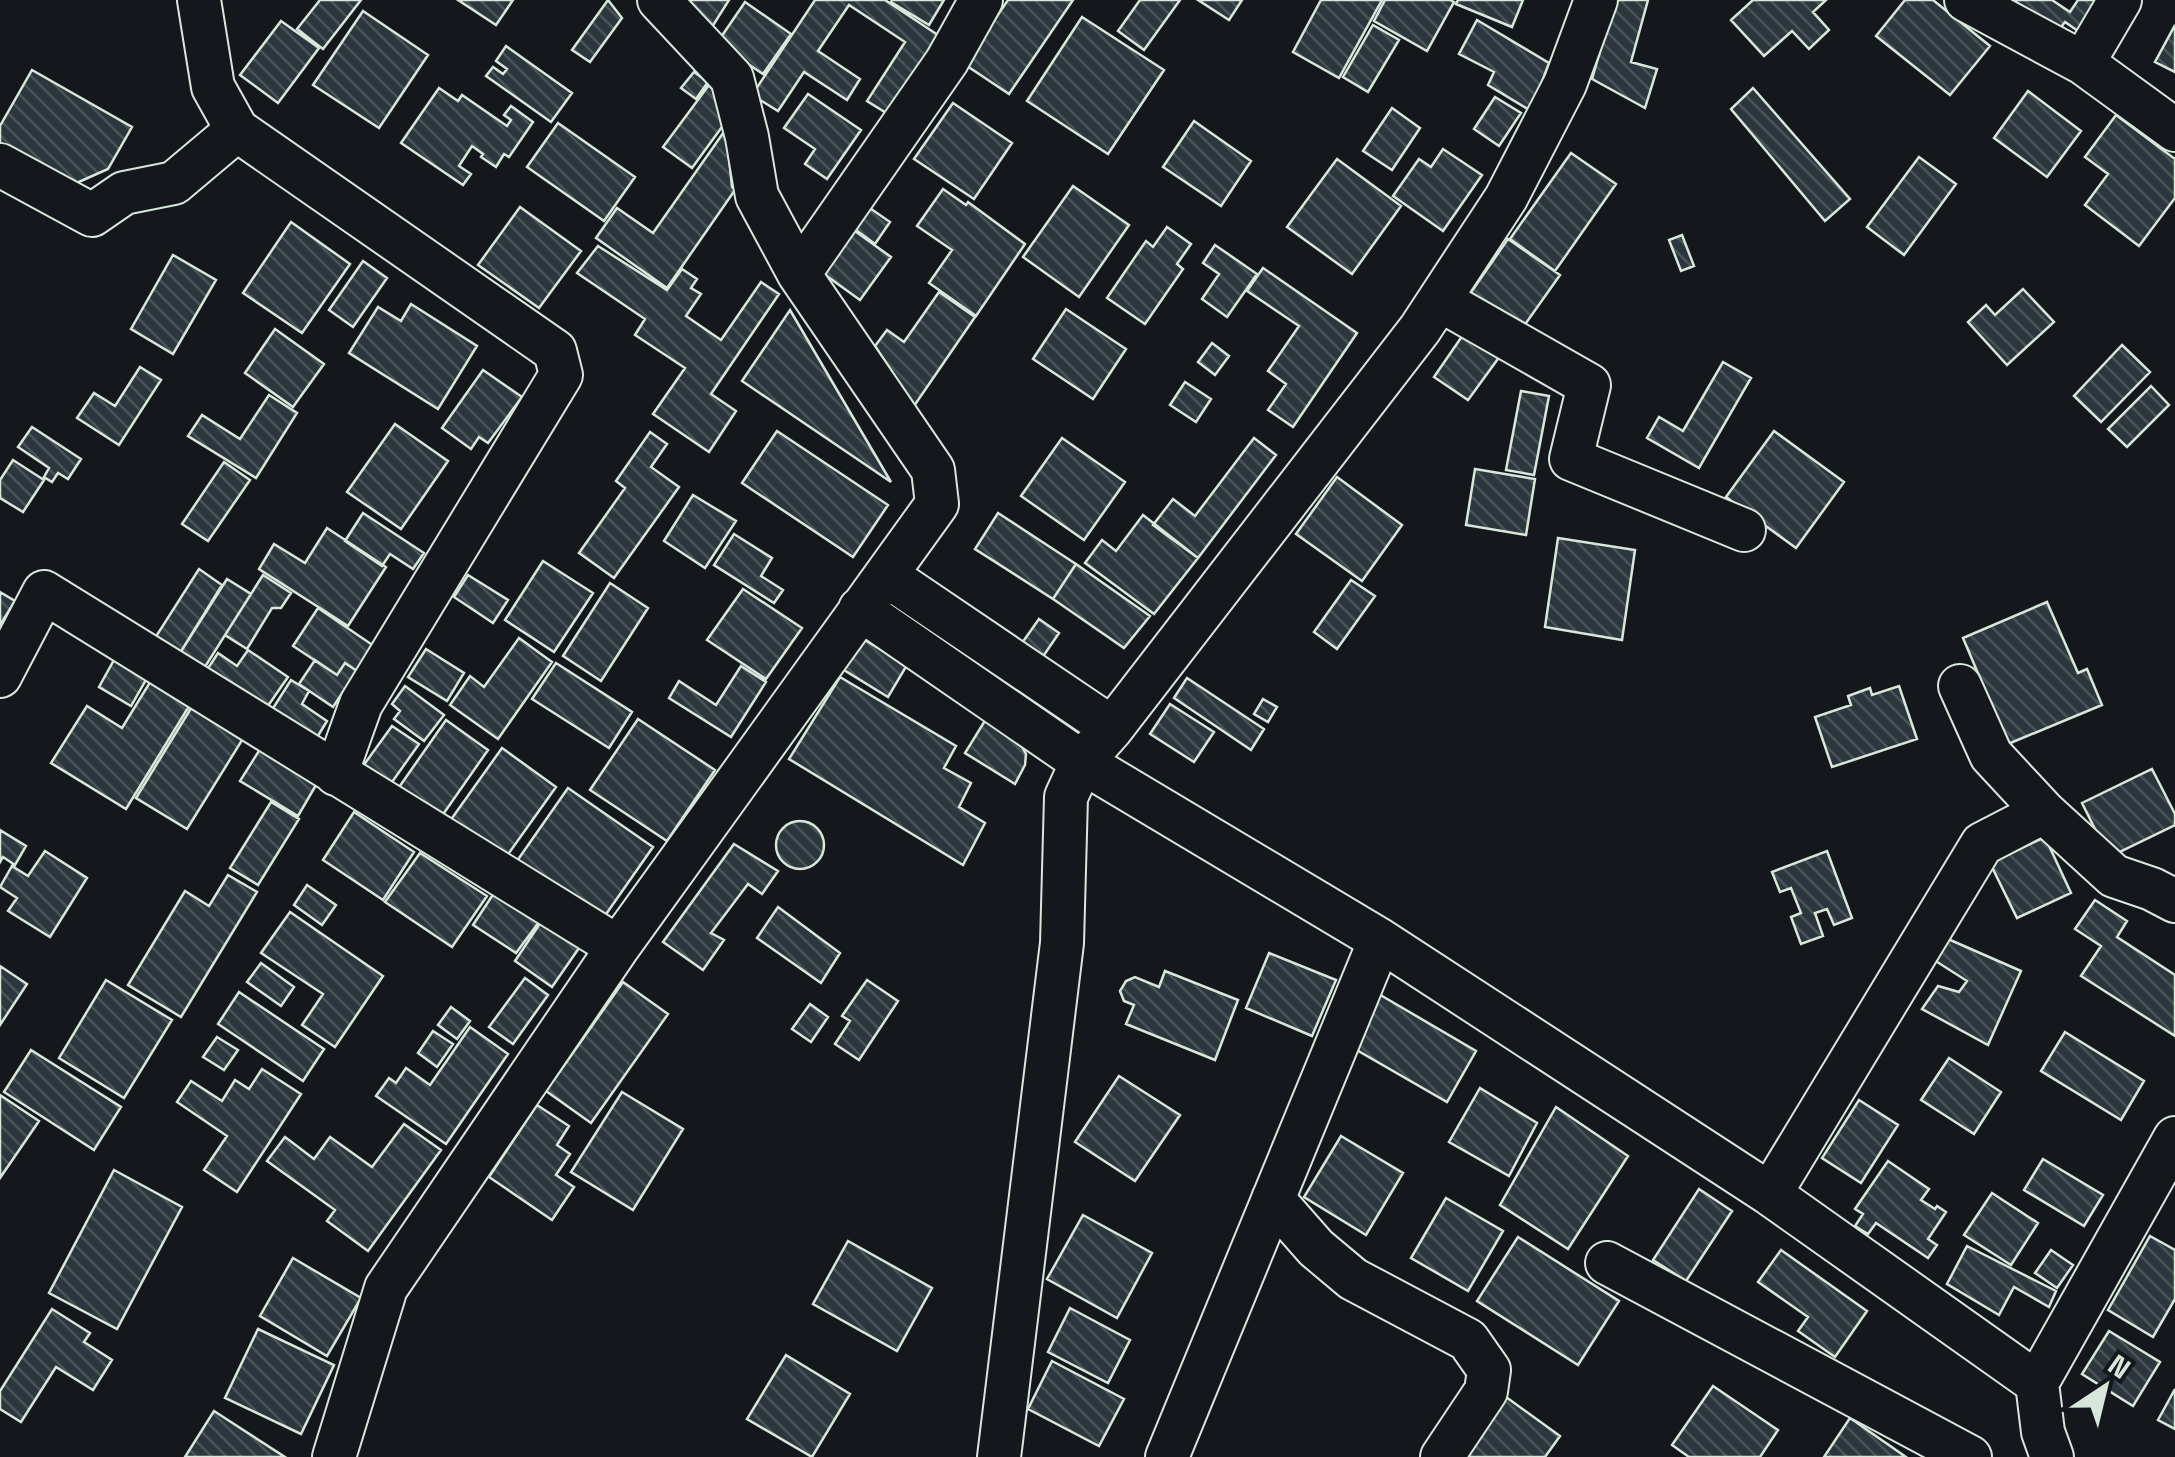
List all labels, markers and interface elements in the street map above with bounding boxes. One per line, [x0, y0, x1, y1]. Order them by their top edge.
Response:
north arrow [2055, 1337, 2155, 1437]
text: N [2101, 1346, 2137, 1387]

